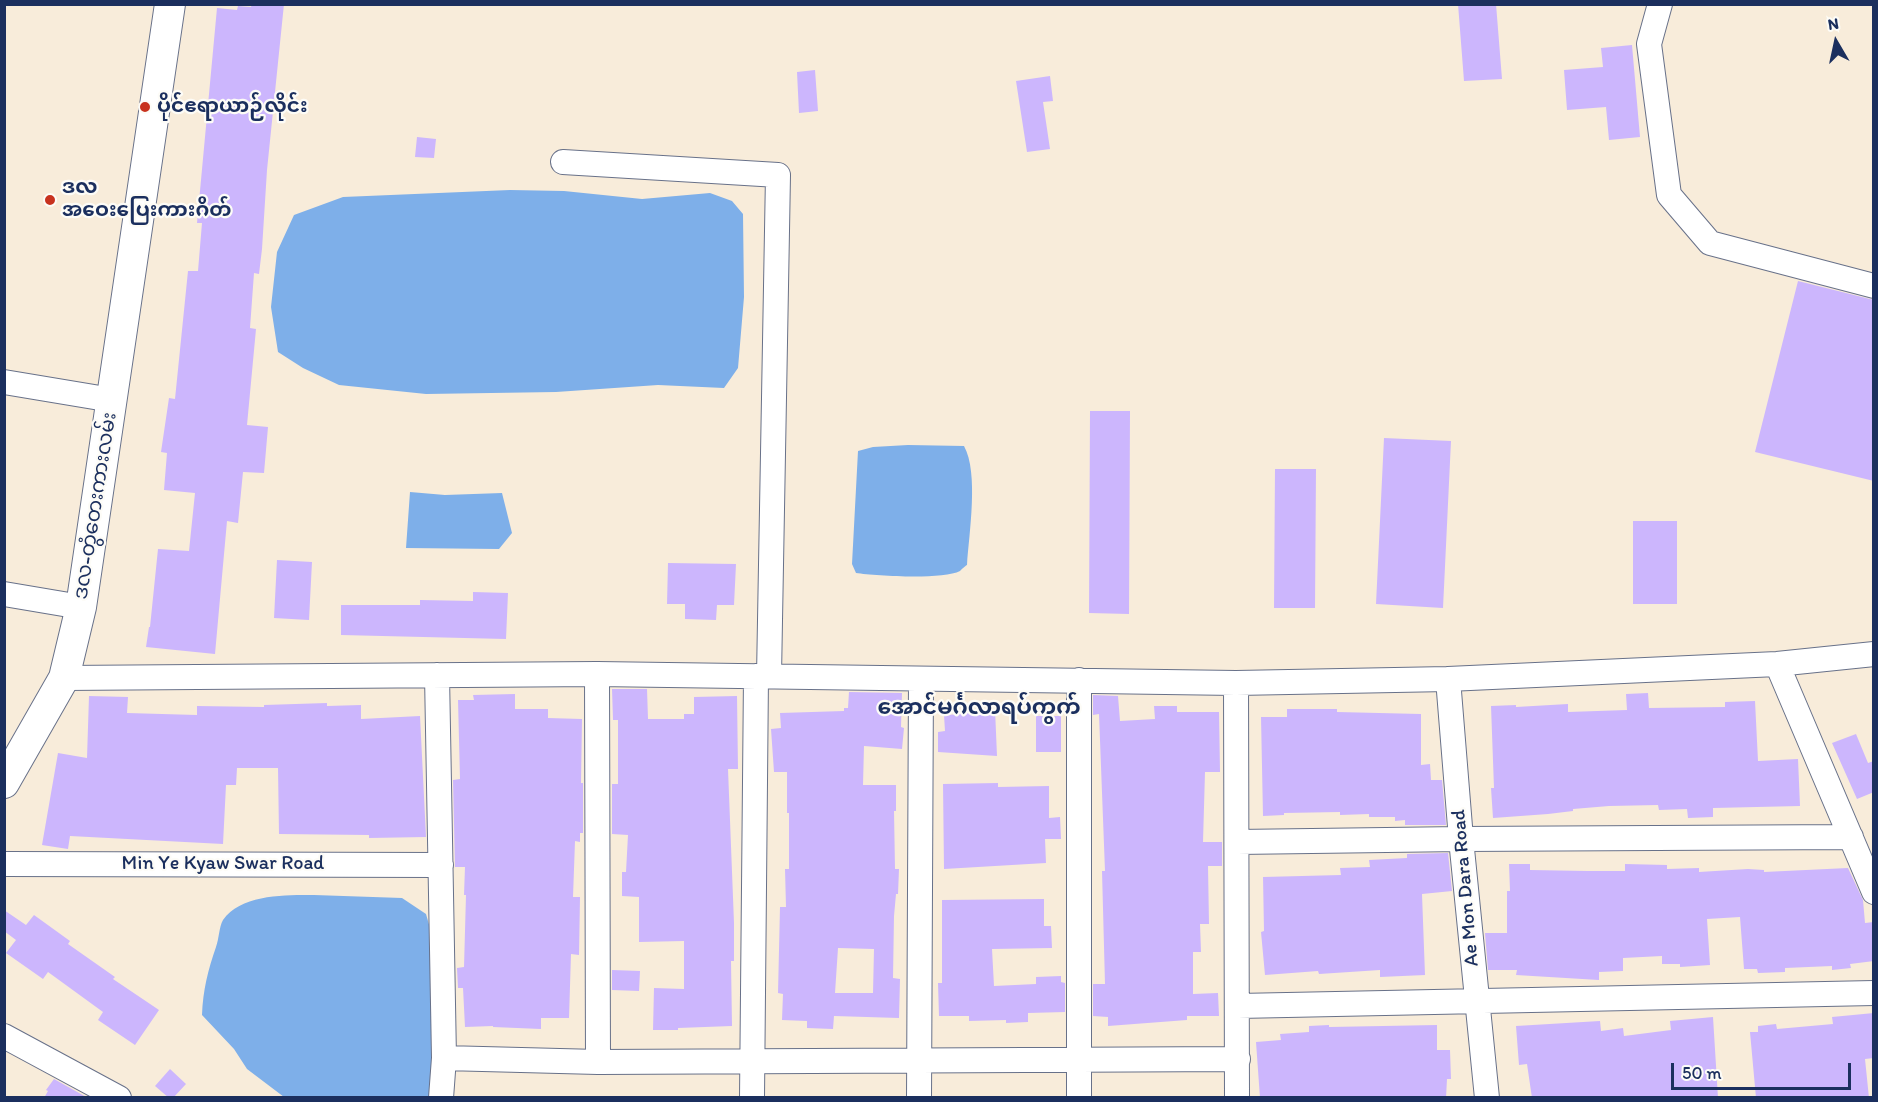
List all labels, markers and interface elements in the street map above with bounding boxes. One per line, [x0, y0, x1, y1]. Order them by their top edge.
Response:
north arrow [1806, 12, 1866, 72]
text: N [1826, 13, 1840, 34]
place label: ပိုင်ဧရာယာဉ်လိုင်း [157, 95, 308, 119]
marker: ပိုင်ဧရာယာဉ်လိုင်း [138, 100, 152, 114]
place label: ဒလ အဝေးပြေးကားဂိတ် [62, 176, 231, 223]
marker: ဒလ အဝေးပြေးကားဂိတ် [43, 193, 57, 207]
street label: ဒလ-တွံတေးကားလမ်း [69, 411, 123, 601]
district label: အောင်မင်္ဂလာရပ်ကွက် [877, 695, 1081, 721]
street label: Ae Mon Dara Road [1447, 808, 1485, 968]
street label: Min Ye Kyaw Swar Road [122, 852, 324, 876]
scale bar [1674, 1051, 1854, 1089]
text: 50 m [1682, 1062, 1722, 1084]

